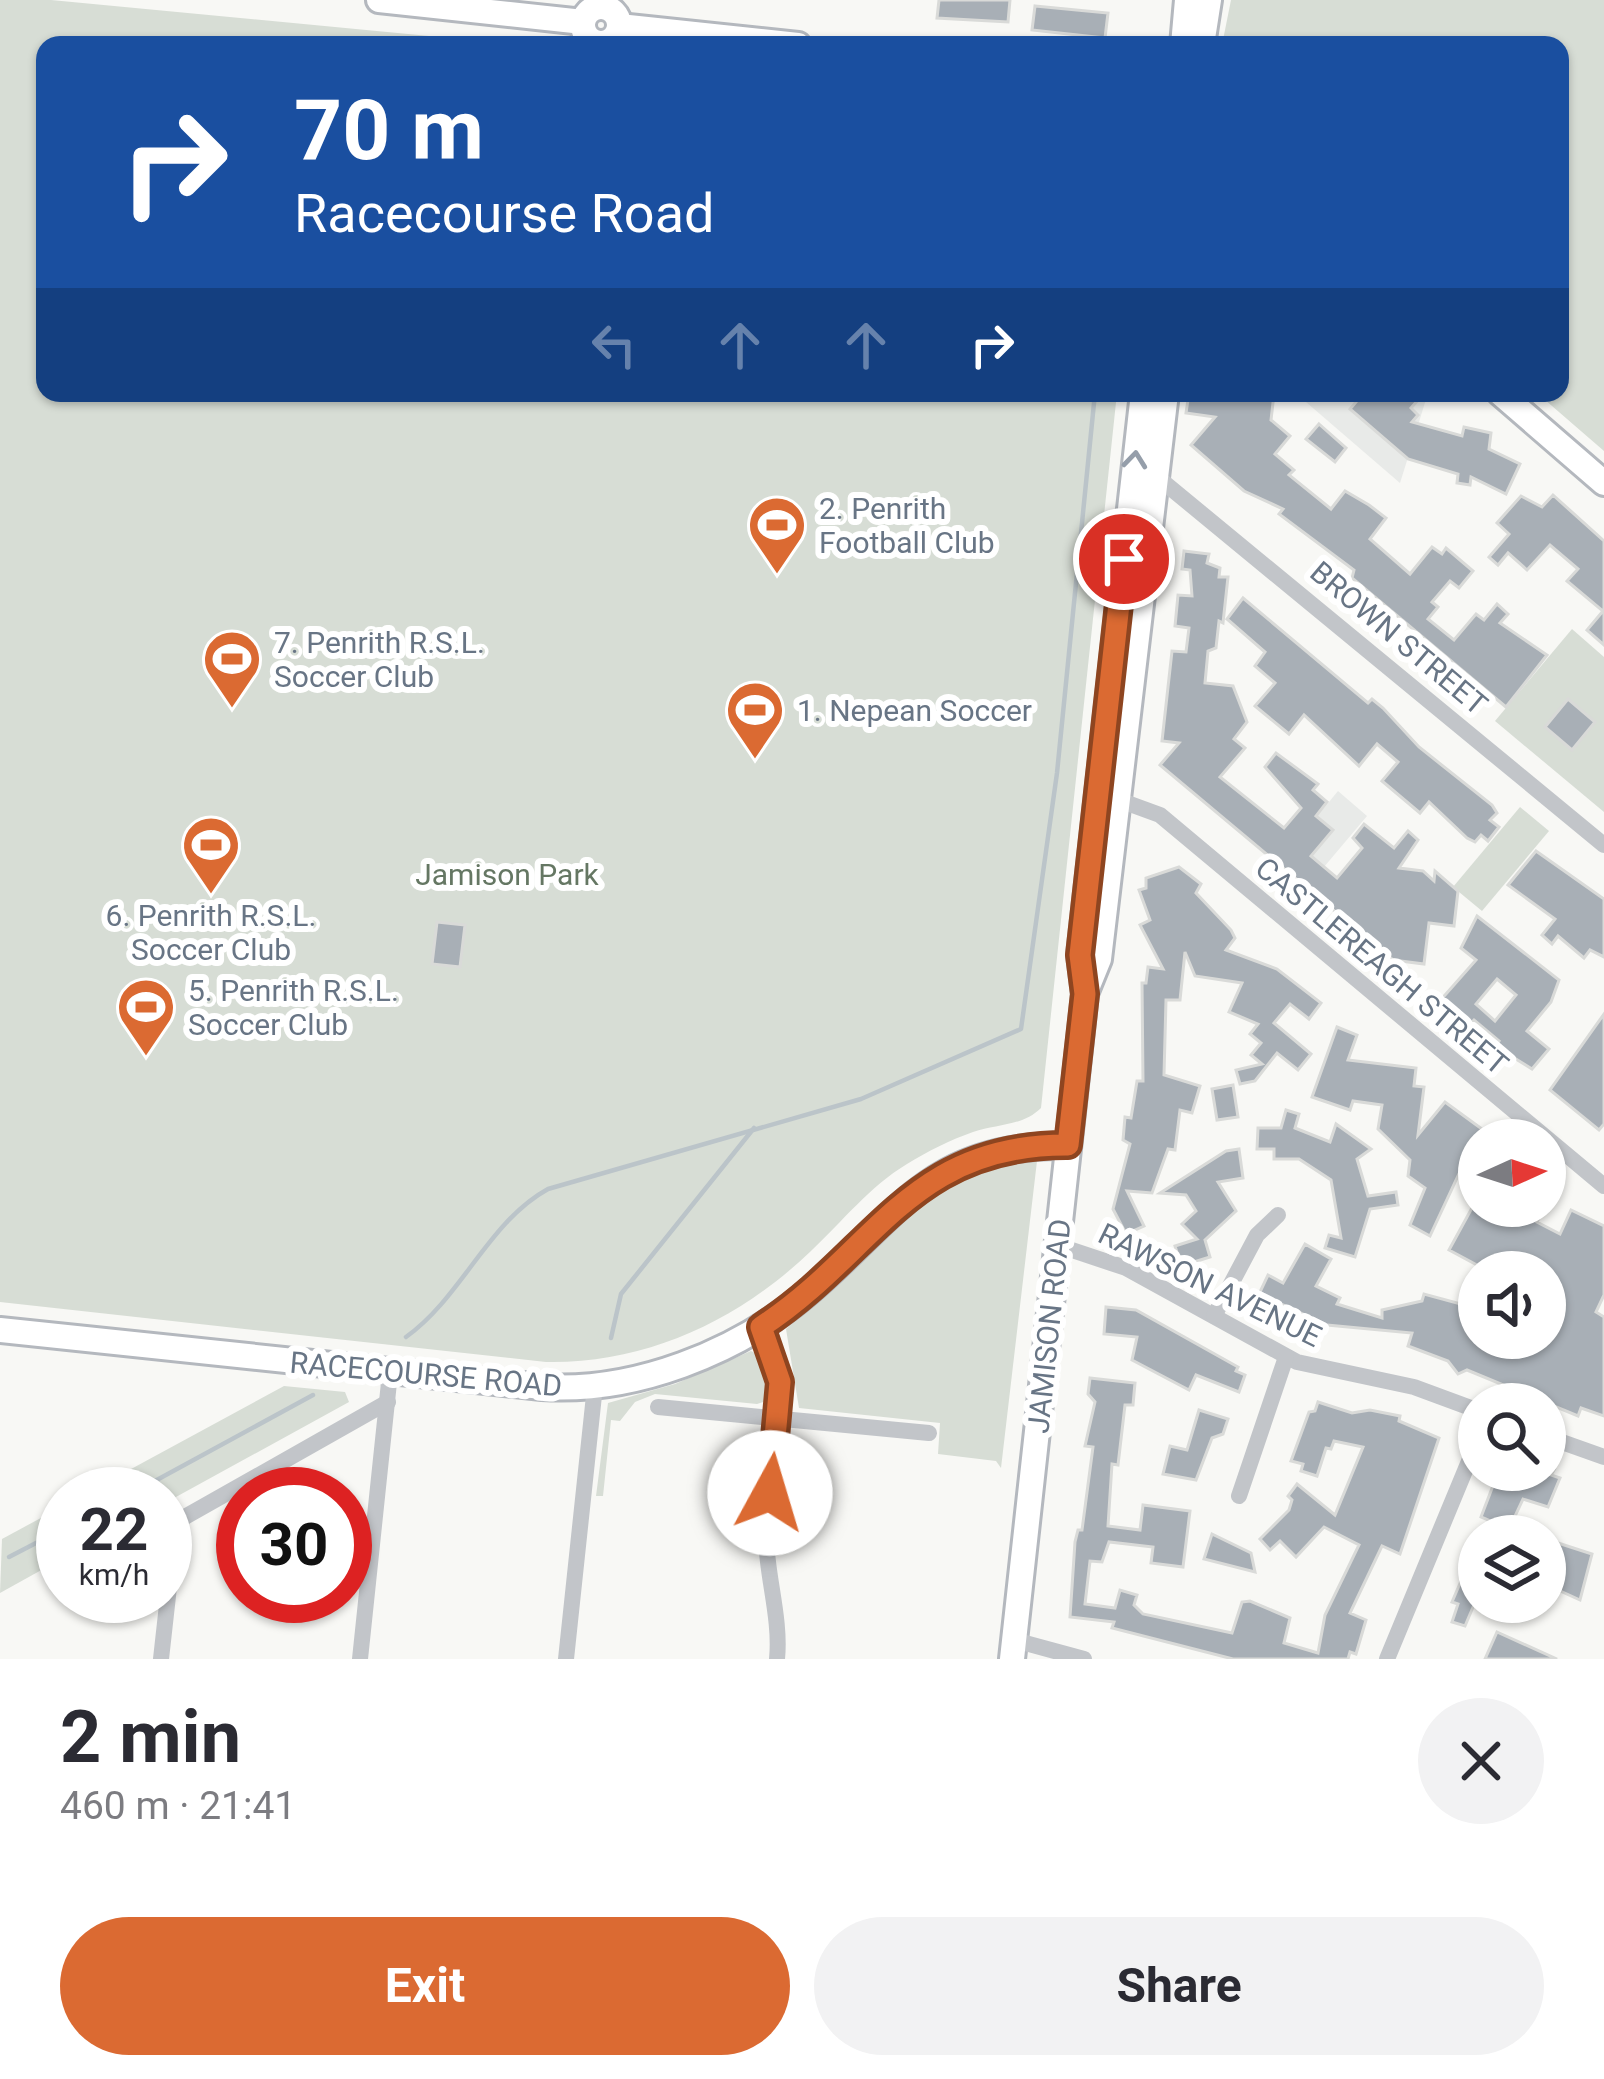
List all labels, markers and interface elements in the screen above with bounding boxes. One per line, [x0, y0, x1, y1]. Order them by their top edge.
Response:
text: 70 m [294, 81, 484, 180]
icon: right [96, 84, 252, 240]
text: Racecourse Road [294, 182, 714, 245]
icon: left [581, 312, 647, 378]
icon: ahead [707, 312, 773, 378]
icon: ahead [833, 312, 899, 378]
icon: right [959, 312, 1025, 378]
one-way arrow [1121, 450, 1147, 470]
place label: 2. Penrith Football Club [819, 491, 995, 560]
sports icon: 2. Penrith Football Club [746, 494, 808, 576]
pin [1073, 508, 1175, 610]
icon: arrive [1091, 526, 1157, 592]
street label: BROWN STREET [1304, 554, 1494, 722]
place label: 7. Penrith R.S.L. Soccer Club [274, 625, 485, 694]
sports icon: 7. Penrith R.S.L. Soccer Club [201, 628, 263, 710]
sports icon: 1. Nepean Soccer [724, 679, 786, 761]
place label: 1. Nepean Soccer [797, 693, 1032, 728]
sports icon: 6. Penrith R.S.L. Soccer Club [180, 814, 242, 896]
street label: CASTLEREAGH STREET [1249, 850, 1515, 1082]
park label: Jamison Park [415, 857, 600, 892]
place label: 6. Penrith R.S.L. Soccer Club [106, 898, 316, 967]
place label: 5. Penrith R.S.L. Soccer Club [188, 973, 399, 1042]
sports icon: 5. Penrith R.S.L. Soccer Club [115, 976, 177, 1058]
north arrow [1458, 1119, 1566, 1227]
map controls [1458, 1119, 1566, 1623]
street label: RAWSON AVENUE [1093, 1216, 1327, 1354]
street label: JAMISON ROAD [1020, 1217, 1078, 1435]
button: sound [1458, 1251, 1566, 1359]
street label: RACECOURSE ROAD [289, 1345, 563, 1403]
button: search [1458, 1383, 1566, 1491]
position arrow [707, 1430, 833, 1556]
speed limit sign: 30 [216, 1467, 372, 1623]
text: 22 [80, 1494, 148, 1565]
button: layers [1458, 1515, 1566, 1623]
text: km/h [79, 1557, 149, 1592]
text: 2 min [60, 1695, 241, 1780]
button: close [1418, 1698, 1544, 1824]
text: 460 m · 21:41 [60, 1783, 296, 1829]
button: Exit [60, 1917, 790, 2055]
button: Share [814, 1917, 1544, 2055]

